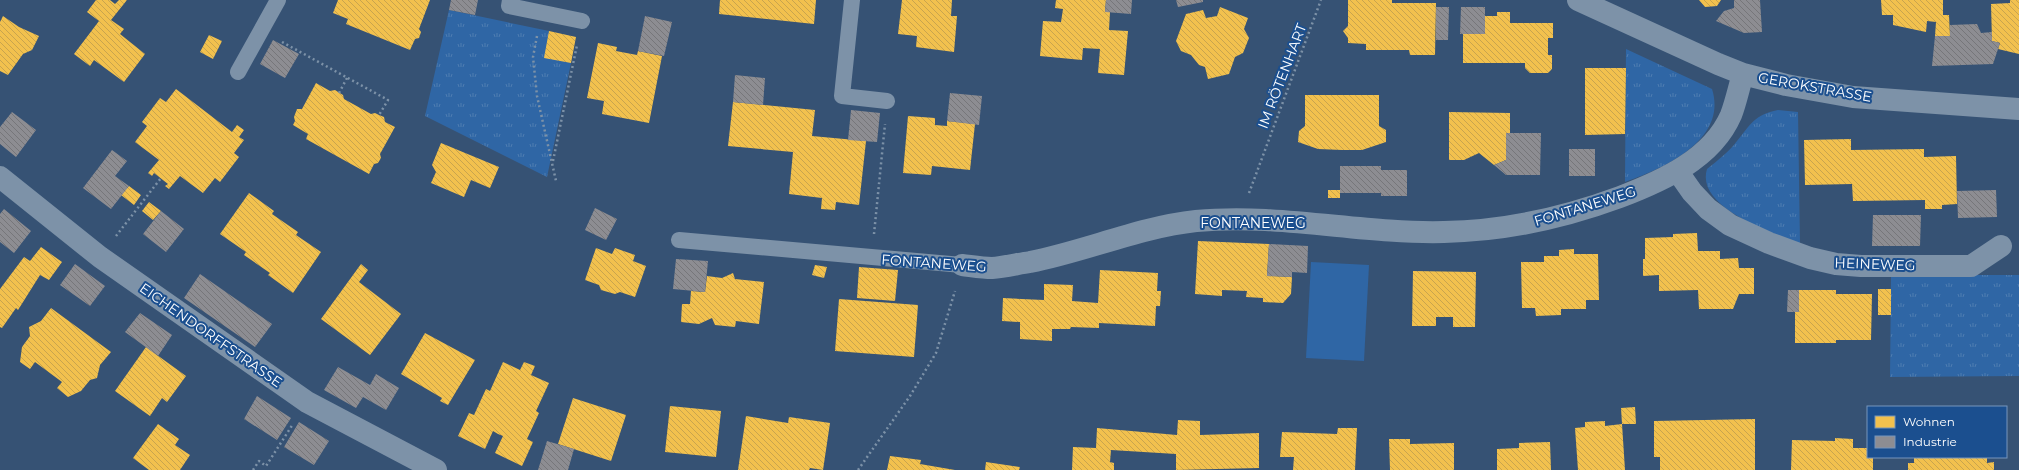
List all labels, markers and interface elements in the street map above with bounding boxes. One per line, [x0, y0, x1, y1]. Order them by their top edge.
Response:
street label: IM RÖTENHART [1254, 21, 1310, 131]
street label: GEROKSTRASSE [1757, 68, 1873, 106]
street label: FONTANEWEG [1532, 182, 1638, 230]
street label: FONTANEWEG [1200, 214, 1306, 232]
street label: FONTANEWEG [881, 250, 987, 276]
street label: HEINEWEG [1834, 254, 1916, 274]
street label: EICHENDORFFSTRASSE [136, 279, 286, 391]
legend [1867, 406, 2007, 458]
text: Wohnen [1903, 414, 1955, 429]
text: Industrie [1903, 434, 1957, 449]

